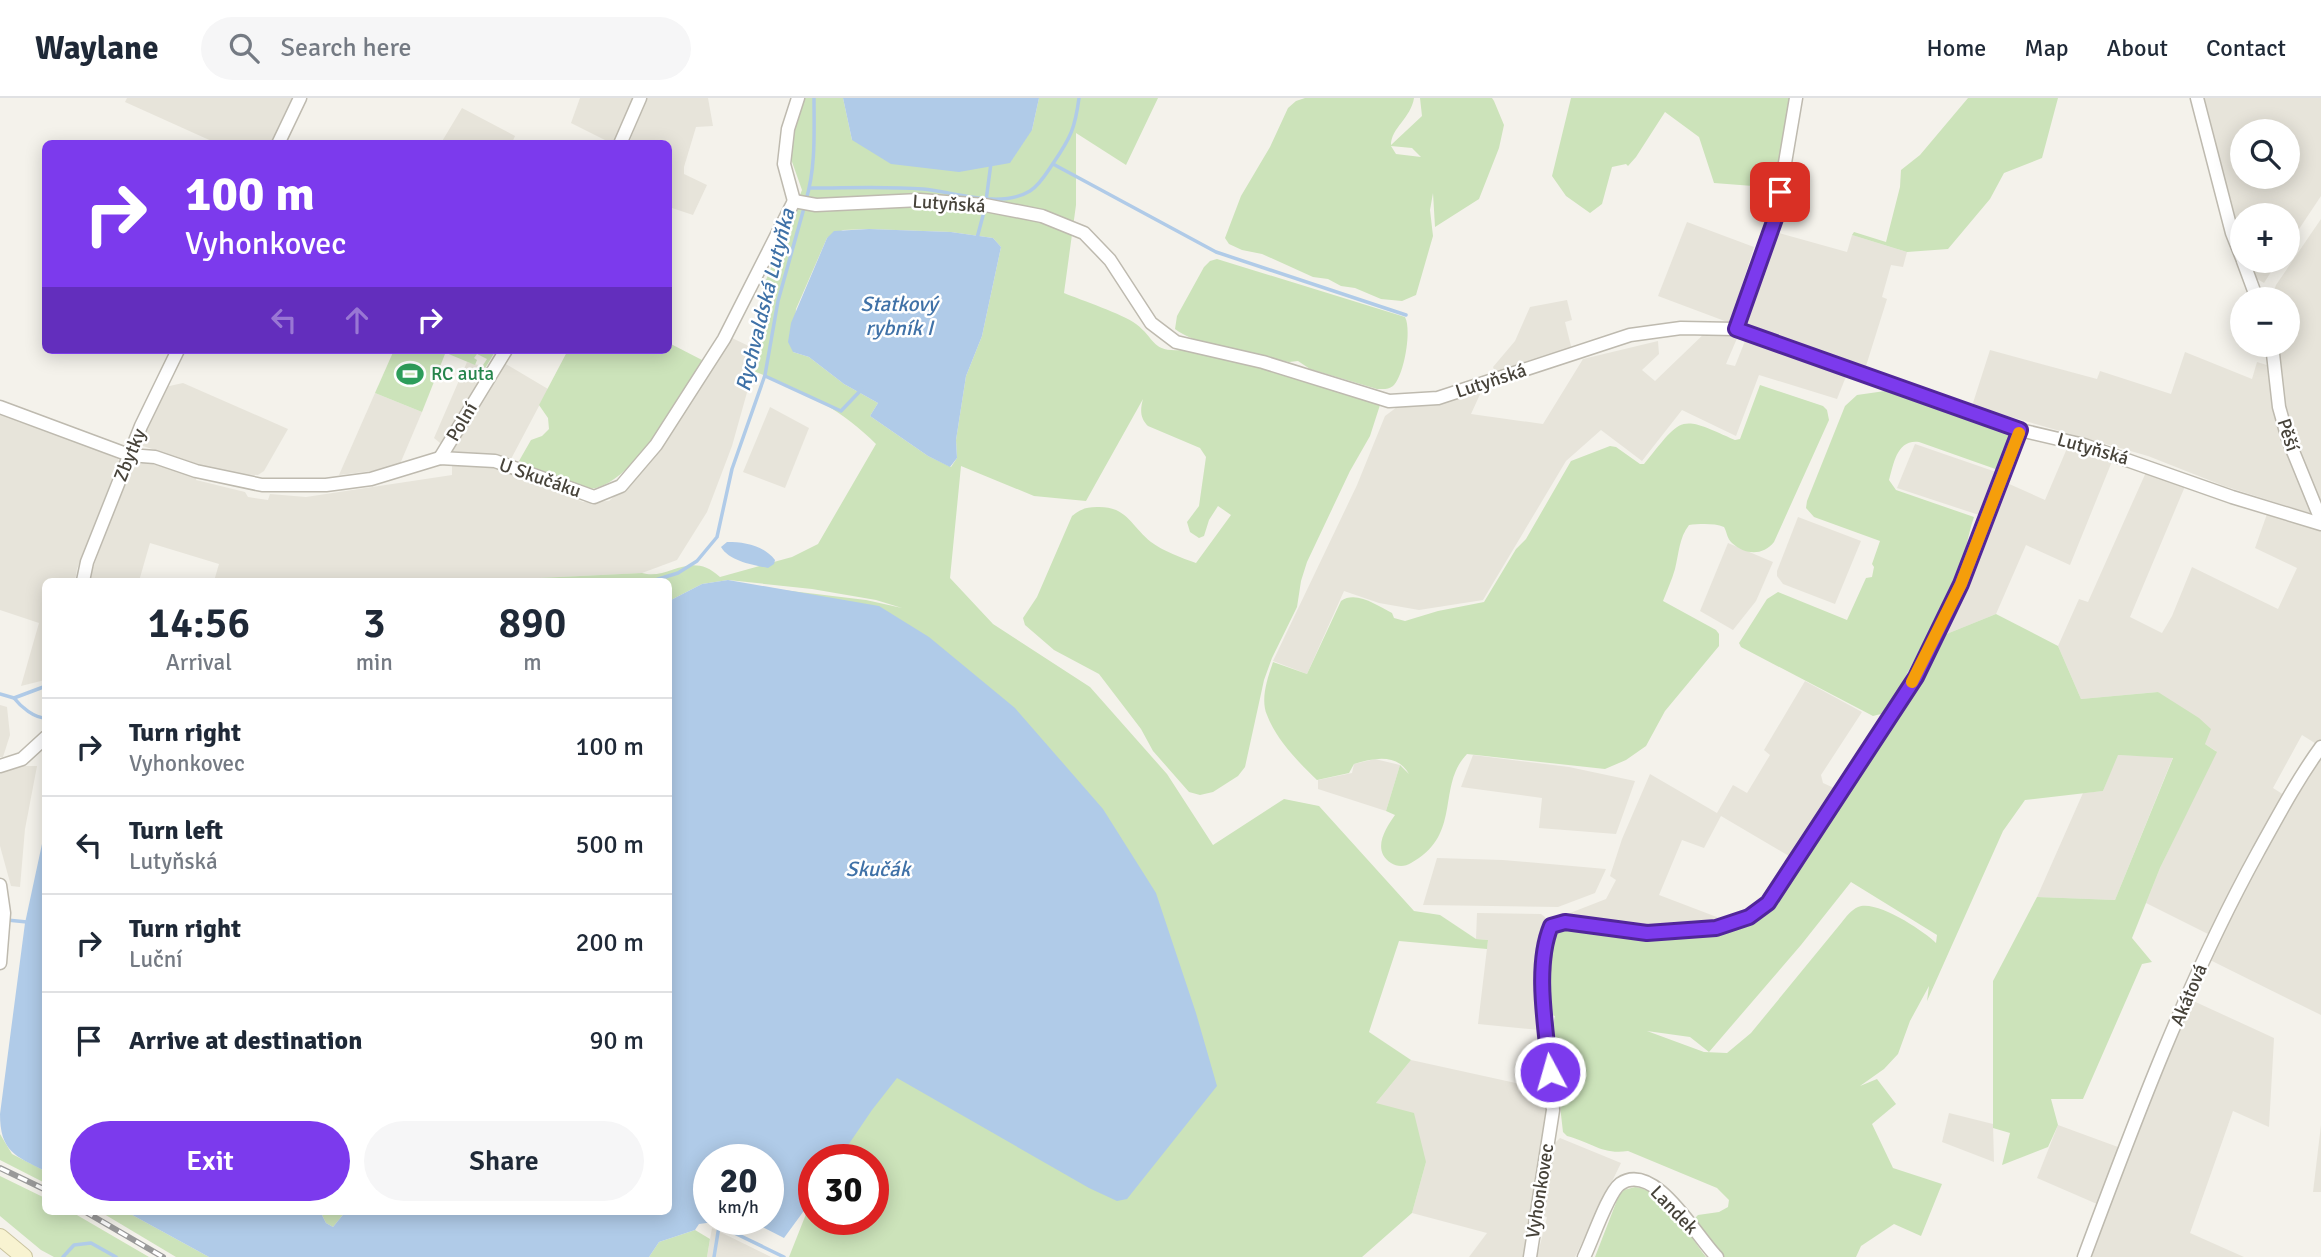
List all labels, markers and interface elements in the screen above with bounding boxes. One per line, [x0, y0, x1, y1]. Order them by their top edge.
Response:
search box [201, 17, 691, 80]
text: Waylane [35, 28, 159, 69]
icon: search [225, 29, 263, 67]
text: Search here [281, 32, 412, 64]
text: Home [1926, 33, 1986, 63]
text: Map [2024, 33, 2069, 63]
text: About [2107, 33, 2168, 63]
text: Contact [2206, 33, 2286, 63]
map controls [2230, 119, 2300, 357]
button: search [2230, 119, 2300, 189]
pin [1750, 162, 1810, 222]
text: 100 m [185, 164, 315, 224]
icon: right [70, 168, 161, 259]
icon: arrive [1761, 173, 1799, 211]
street label: Lutyňská [912, 189, 986, 219]
button: + [2230, 203, 2300, 273]
water label: Rychvaldská Lutyňka [730, 205, 801, 394]
text: Vyhonkovec [185, 224, 346, 263]
button: − [2230, 287, 2300, 357]
water label: Statkový rybník I [861, 291, 941, 341]
icon: left [265, 301, 303, 339]
icon: ahead [338, 301, 376, 339]
icon: right [411, 301, 449, 339]
street label: Lutyňská [1452, 358, 1530, 404]
sports icon: RC auta [395, 359, 425, 389]
place label: RC auta [431, 362, 494, 386]
street label: Polní [441, 397, 483, 446]
street label: Pěší [2271, 415, 2305, 455]
street label: Zbytky [109, 425, 151, 485]
street label: Lutyňská [2054, 427, 2132, 471]
street label: U Skučáku [496, 453, 584, 503]
text: 14:56 [148, 598, 250, 649]
text: 3 [363, 598, 386, 649]
text: 890 [498, 598, 566, 649]
text: Arrival [166, 648, 232, 677]
text: min [356, 648, 393, 677]
text: m [523, 648, 542, 677]
text: Turn right [129, 717, 241, 749]
icon: right [70, 728, 108, 766]
text: 100 m [575, 731, 644, 763]
text: Vyhonkovec [129, 749, 245, 778]
text: Turn left [129, 815, 223, 847]
icon: left [70, 826, 108, 864]
text: 500 m [575, 829, 644, 861]
text: Lutyňská [129, 847, 218, 876]
water label: Skučák [846, 856, 913, 882]
text: Turn right [129, 913, 241, 945]
icon: right [70, 924, 108, 962]
text: 200 m [575, 927, 644, 959]
text: Luční [129, 945, 183, 974]
street label: Akátová [2165, 960, 2213, 1030]
icon: arrive [70, 1022, 108, 1060]
text: Arrive at destination [129, 1025, 362, 1057]
text: 90 m [589, 1025, 644, 1057]
position arrow [1513, 1035, 1587, 1109]
button: Exit [70, 1121, 350, 1201]
button: Share [364, 1121, 644, 1201]
street label: Vyhonkovec [1521, 1142, 1559, 1240]
speed limit sign: 30 [798, 1144, 889, 1235]
text: 20 [720, 1159, 757, 1202]
street label: Landek [1645, 1180, 1703, 1240]
text: km/h [718, 1196, 759, 1218]

